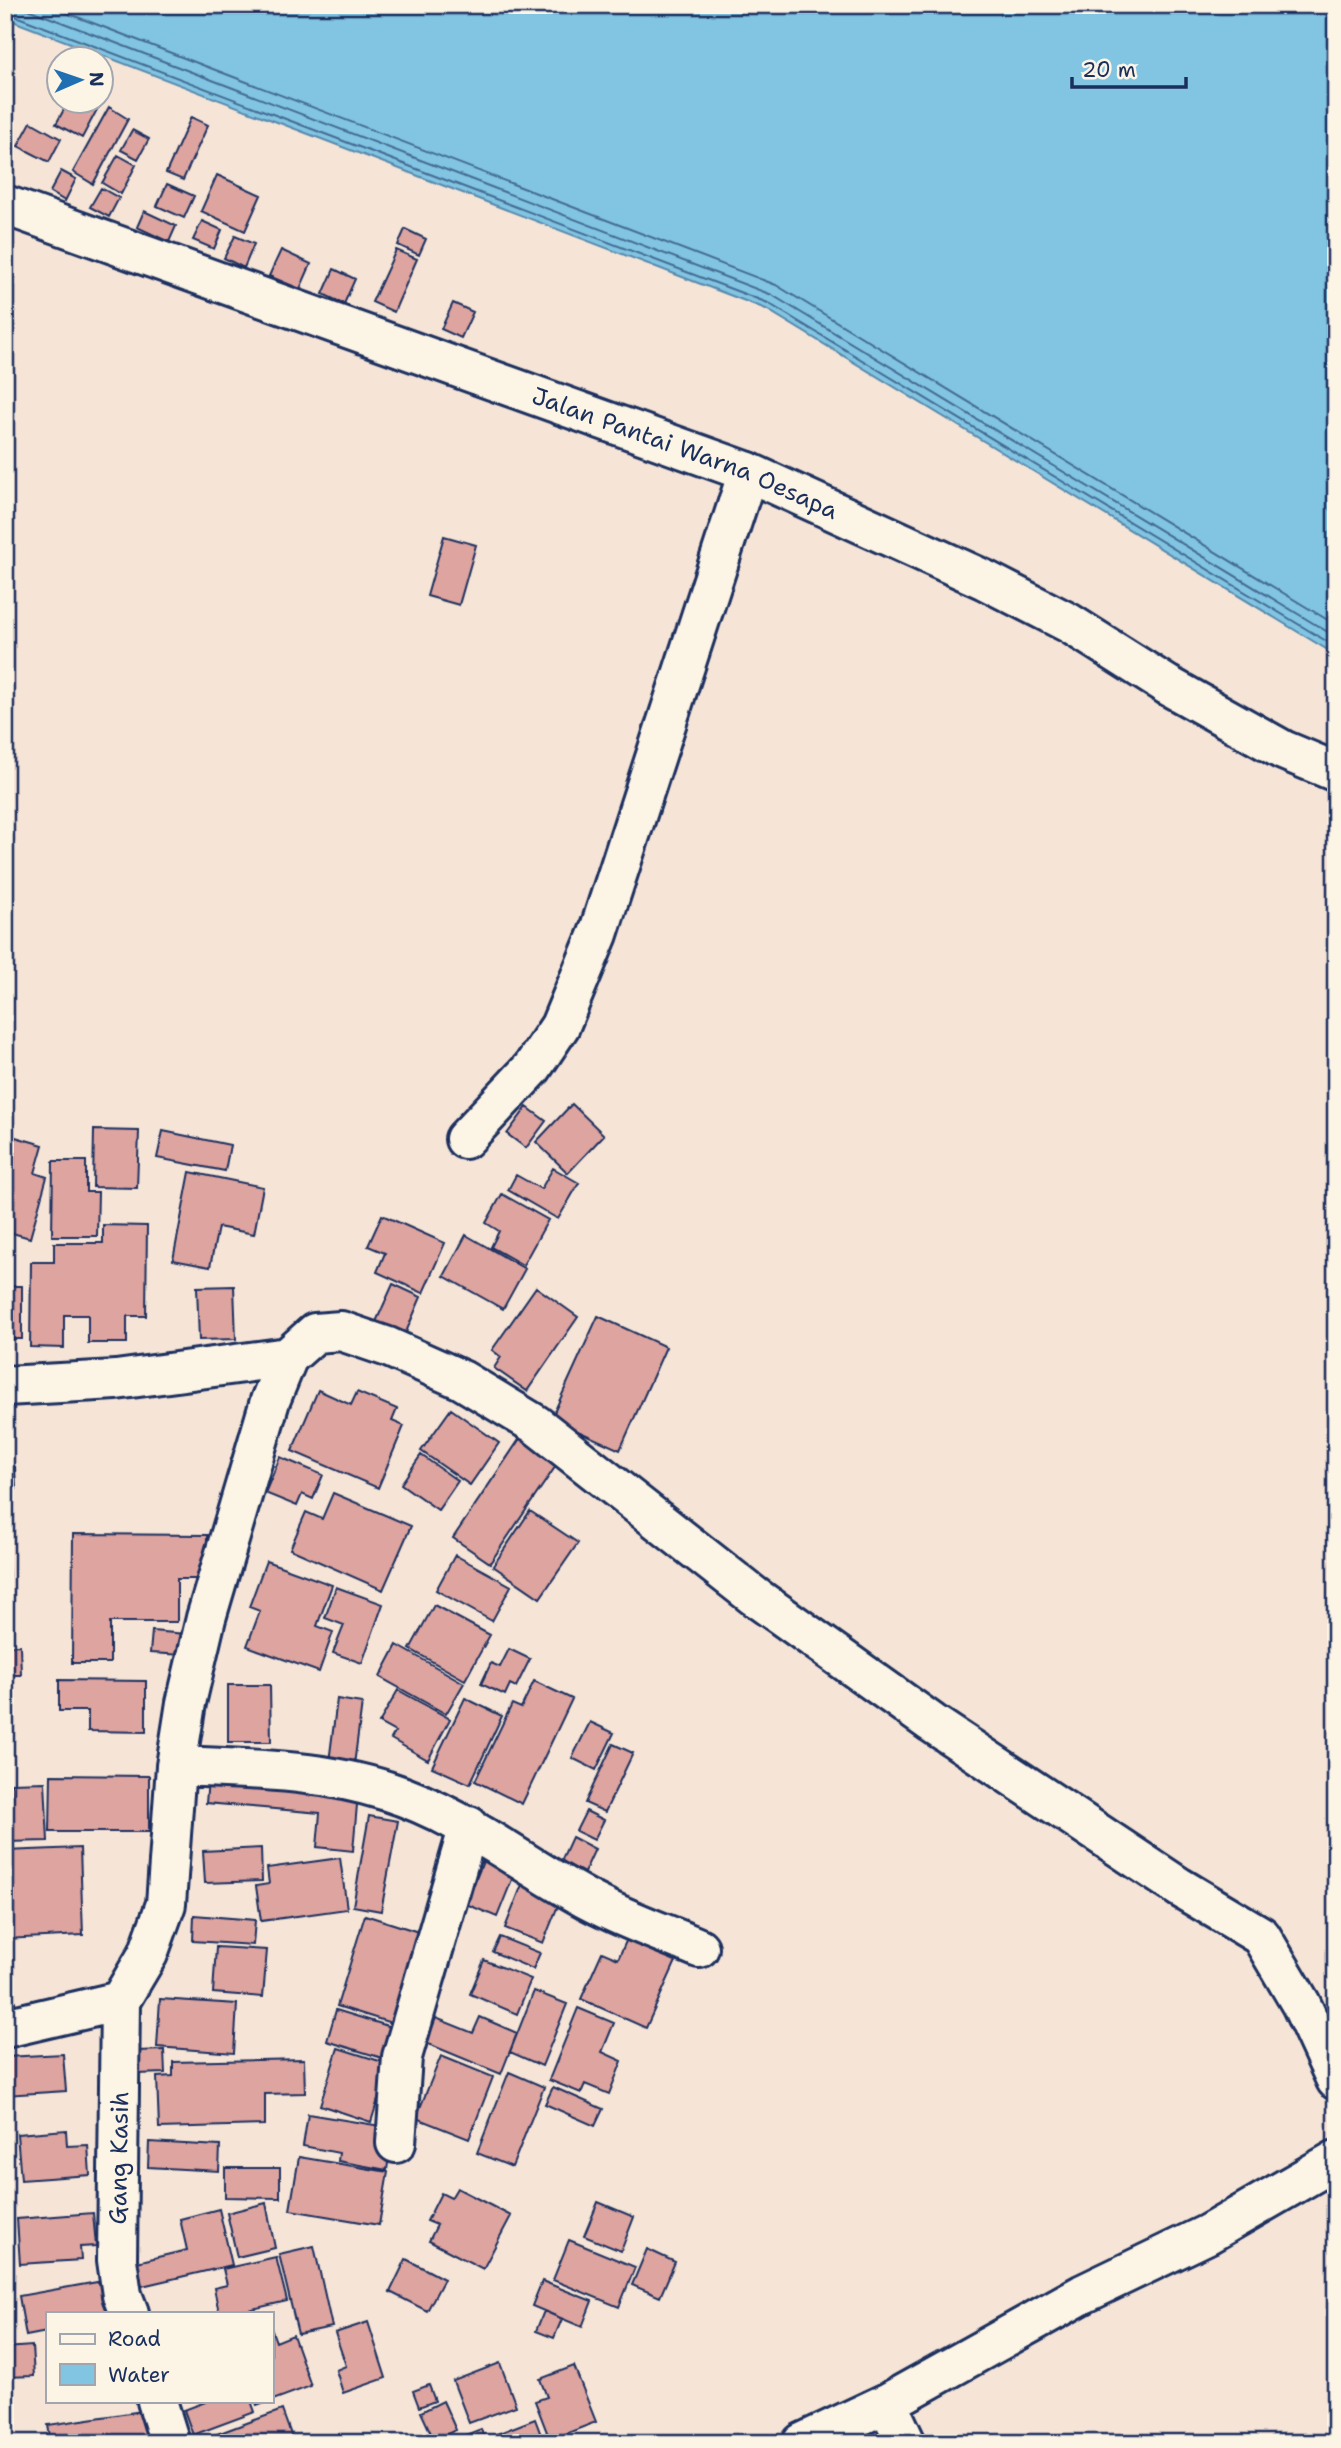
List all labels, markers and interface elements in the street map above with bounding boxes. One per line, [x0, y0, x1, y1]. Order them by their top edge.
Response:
north arrow [46, 46, 116, 116]
scale bar [1072, 46, 1185, 90]
text: 20 m [1082, 56, 1136, 84]
text: N [84, 71, 109, 87]
street label: Jalan Pantai Warna Oesapa [527, 380, 843, 527]
street label: Gang Kasih [102, 2091, 136, 2225]
legend [46, 2312, 273, 2402]
text: Road [108, 2325, 161, 2353]
text: Water [108, 2361, 170, 2389]

